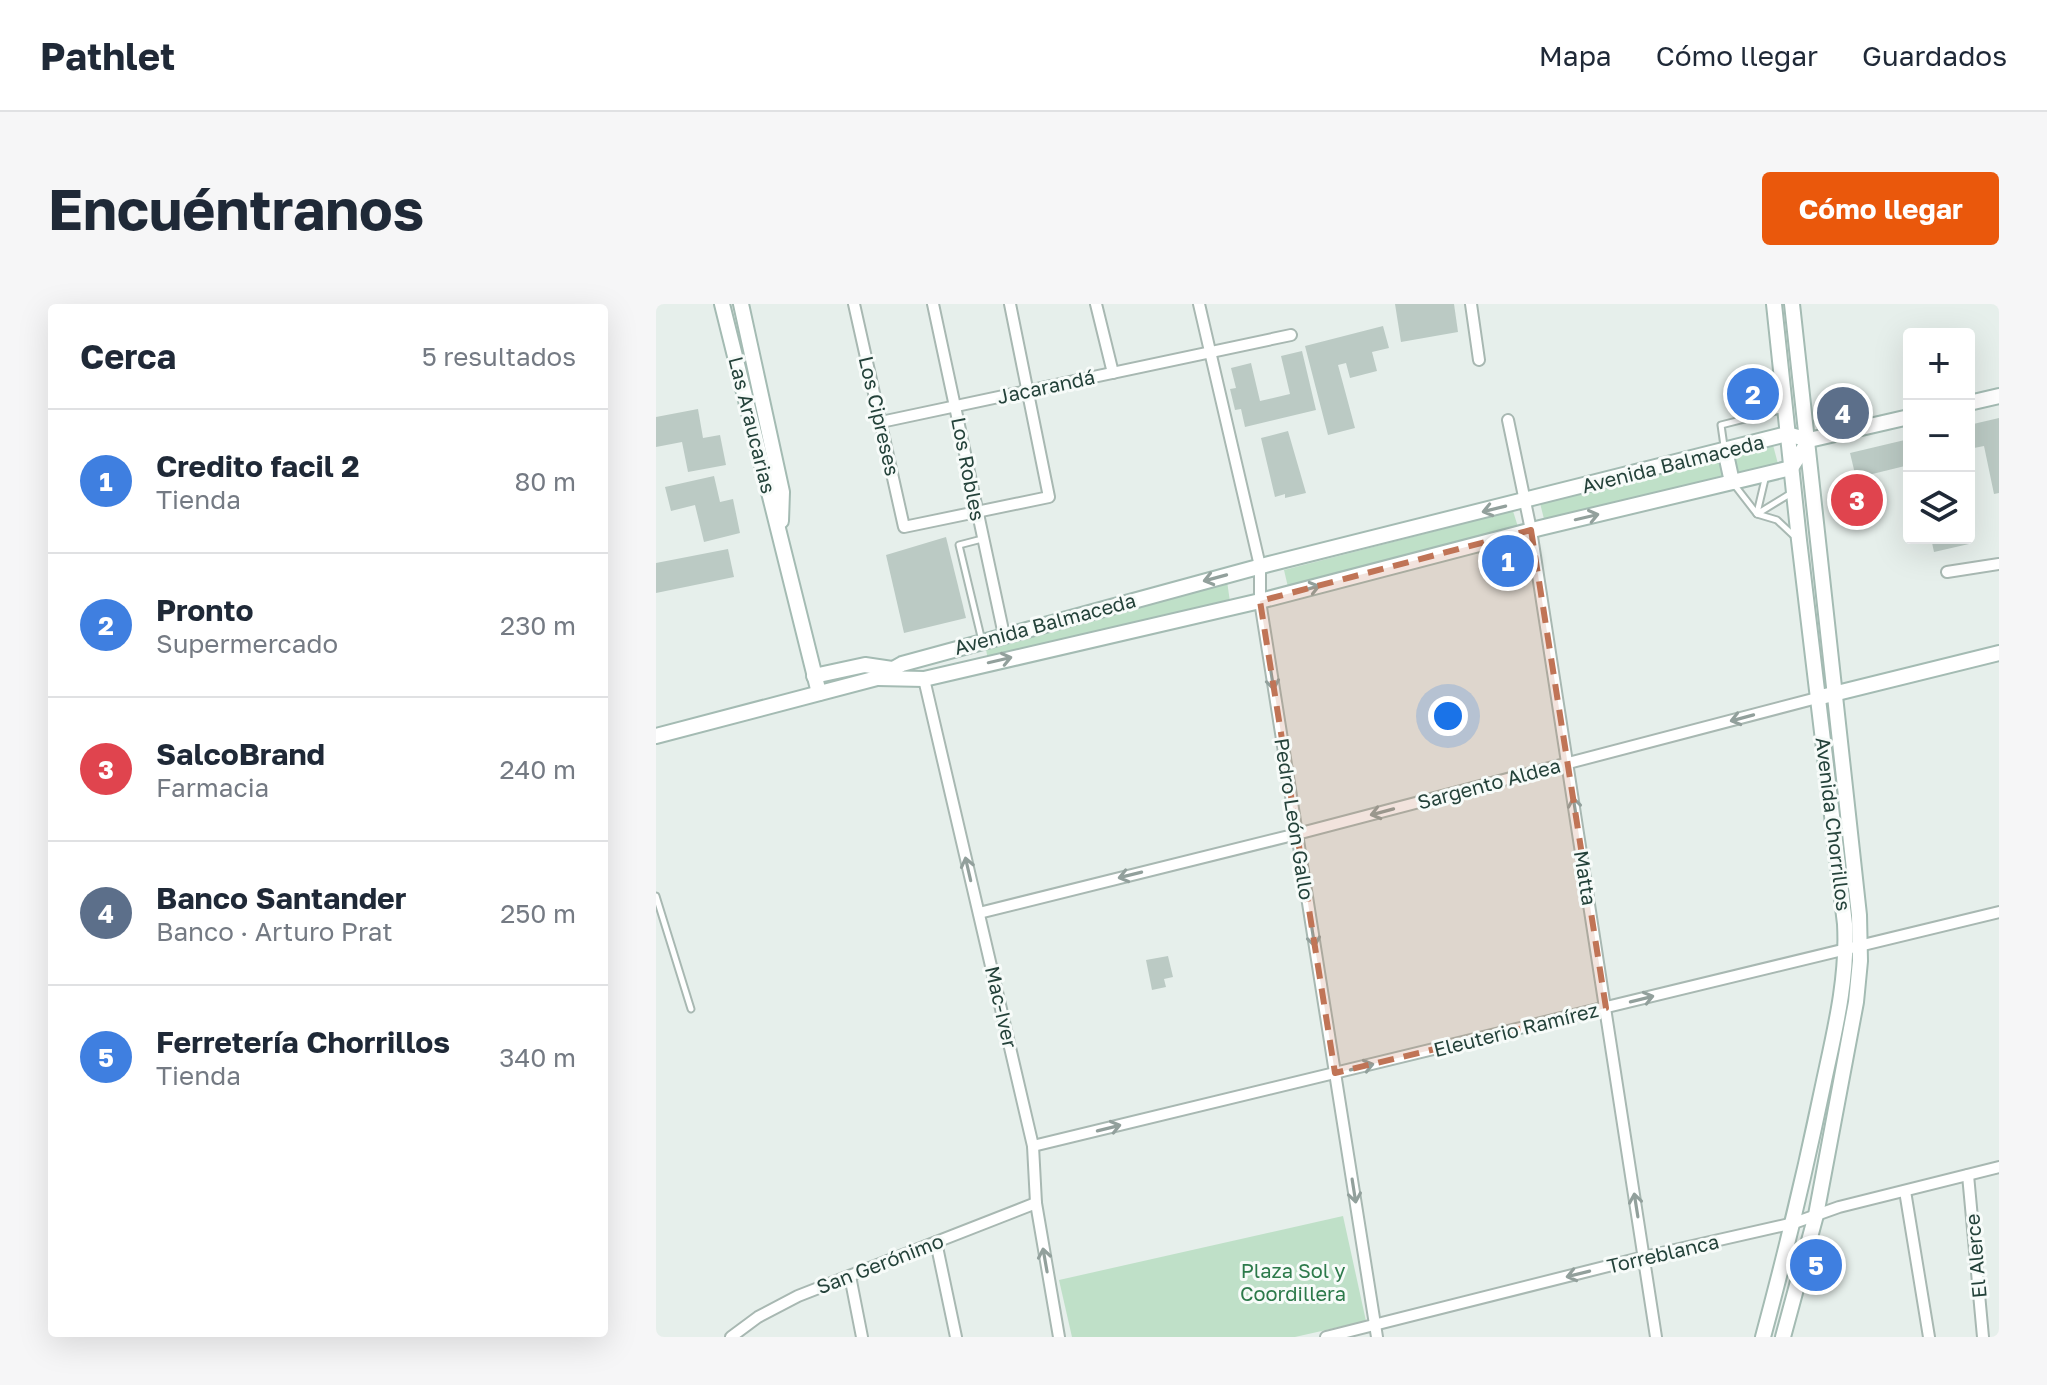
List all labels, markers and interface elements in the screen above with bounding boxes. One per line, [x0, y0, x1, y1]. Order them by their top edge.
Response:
text: Pathlet [40, 33, 175, 78]
text: Mapa [1539, 39, 1612, 72]
text: Cómo llegar [1656, 39, 1818, 72]
text: Guardados [1862, 39, 2007, 72]
button: Cómo llegar [1762, 172, 1999, 245]
text: Encuéntranos [48, 175, 424, 242]
map controls [1903, 328, 1975, 544]
button: + [1903, 328, 1975, 400]
text: Cerca [80, 336, 176, 376]
text: 5 resultados [422, 341, 576, 372]
street label: Las Araucarias [724, 354, 782, 496]
street label: Los Cipreses [855, 354, 905, 478]
street label: Jacarandá [995, 364, 1097, 408]
pin: 2 [1727, 364, 1779, 424]
pin: 4 [1817, 383, 1869, 443]
button: − [1903, 400, 1975, 472]
street label: Los Robles [947, 415, 991, 523]
street label: Avenida Balmaceda [1579, 429, 1766, 497]
text: Credito facil 2 [156, 448, 360, 484]
text: 1 [99, 466, 113, 497]
text: 80 m [515, 466, 576, 497]
pin: 3 [1831, 470, 1883, 530]
button: layers [1903, 472, 1975, 544]
text: Tienda [156, 484, 241, 515]
one-way arrow [1482, 503, 1508, 518]
one-way arrow [1573, 509, 1599, 524]
pin: 1 [1482, 531, 1534, 591]
one-way arrow [1202, 572, 1228, 587]
one-way arrow [1294, 580, 1320, 595]
street label: Avenida Balmaceda [951, 587, 1138, 659]
text: Pronto [156, 592, 254, 628]
text: 2 [98, 610, 114, 641]
text: 230 m [500, 610, 576, 641]
text: Supermercado [156, 628, 338, 659]
one-way arrow [987, 652, 1012, 667]
one-way arrow [1265, 665, 1280, 690]
your location [1428, 696, 1468, 736]
one-way arrow [1729, 711, 1755, 726]
text: SalcoBrand [156, 736, 325, 772]
street label: Pedro León Gallo [1270, 736, 1320, 901]
street label: Avenida Chorrillos [1811, 736, 1857, 912]
street label: Sargento Aldea [1415, 752, 1563, 814]
text: 3 [98, 754, 114, 785]
text: 240 m [499, 754, 576, 785]
text: Farmacia [156, 772, 269, 803]
one-way arrow [1567, 797, 1582, 822]
one-way arrow [1369, 805, 1395, 820]
street label: Matta [1570, 849, 1602, 907]
one-way arrow [960, 856, 975, 882]
one-way arrow [1117, 869, 1143, 884]
text: Banco Santander [156, 880, 407, 916]
text: 4 [98, 898, 114, 929]
text: 250 m [500, 898, 576, 929]
text: Banco · Arturo Prat [156, 916, 393, 947]
one-way arrow [1306, 922, 1321, 947]
street label: Mac-Iver [981, 963, 1023, 1050]
one-way arrow [1629, 991, 1654, 1006]
street label: Eleuterio Ramírez [1431, 997, 1601, 1061]
text: Ferretería Chorrillos [156, 1024, 450, 1060]
text: 5 [98, 1042, 114, 1073]
text: 340 m [499, 1042, 576, 1073]
one-way arrow [1349, 1059, 1374, 1074]
text: Tienda [156, 1060, 241, 1091]
one-way arrow [1096, 1119, 1122, 1134]
one-way arrow [1347, 1178, 1362, 1204]
one-way arrow [1628, 1192, 1643, 1218]
street label: El Alerce [1959, 1213, 1991, 1299]
street label: San Gerónimo [813, 1228, 947, 1298]
street label: Torreblanca [1604, 1228, 1721, 1278]
pin: 5 [1790, 1235, 1842, 1295]
one-way arrow [1037, 1248, 1052, 1273]
park label: Plaza Sol y Coordillera [1240, 1258, 1346, 1305]
one-way arrow [1565, 1267, 1591, 1282]

